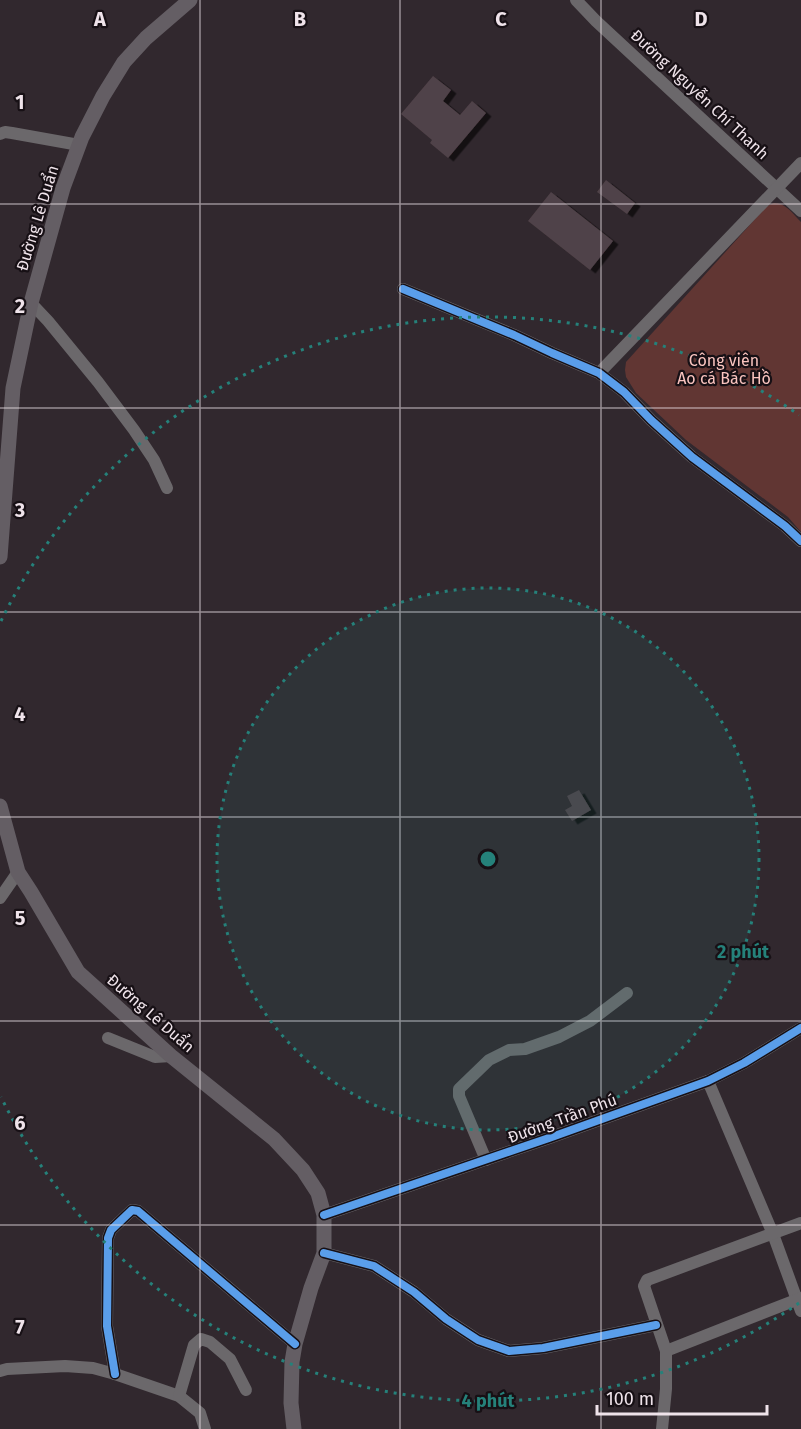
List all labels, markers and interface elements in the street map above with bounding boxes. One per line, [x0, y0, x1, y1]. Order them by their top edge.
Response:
text: A [93, 7, 107, 31]
text: B [294, 7, 306, 31]
text: C [495, 7, 507, 31]
text: D [694, 7, 708, 31]
street label: Đường Nguyễn Chí Thanh [627, 25, 773, 163]
text: 1 [15, 90, 25, 114]
street label: Đường Lê Duẩn [11, 163, 63, 273]
text: 2 [15, 294, 25, 318]
park label: Công viên Ao cá Bác Hồ [677, 351, 771, 388]
text: 3 [14, 498, 25, 522]
text: 4 [14, 702, 26, 726]
centre of rings [478, 849, 498, 869]
text: 5 [15, 906, 26, 930]
text: 2 phút [717, 941, 770, 963]
street label: Đường Lê Duẩn [103, 970, 199, 1056]
street label: Đường Trần Phú [505, 1089, 619, 1147]
text: 6 [14, 1111, 26, 1135]
text: 7 [15, 1315, 25, 1339]
scale bar [597, 1378, 766, 1416]
text: 100 m [606, 1388, 654, 1410]
text: 4 phút [462, 1390, 515, 1412]

